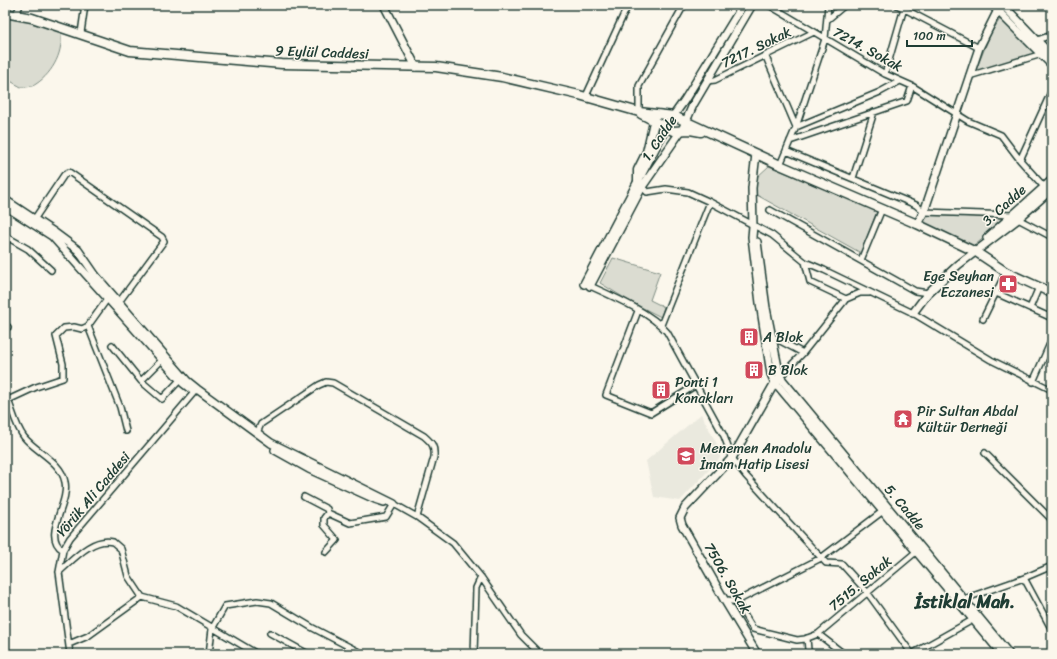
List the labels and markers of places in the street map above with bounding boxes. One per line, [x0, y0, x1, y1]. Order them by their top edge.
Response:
place label: Ege Seyhan Eczanesi [923, 264, 995, 305]
pharmacy icon: Ege Seyhan Eczanesi [997, 273, 1019, 295]
place label: A Blok [762, 325, 804, 350]
building icon: A Blok [738, 326, 760, 348]
place label: B Blok [768, 358, 809, 383]
building icon: B Blok [743, 359, 765, 381]
place label: Ponti 1 Konakları [675, 370, 733, 411]
building icon: Ponti 1 Konakları [650, 379, 672, 401]
place label: Pir Sultan Abdal Kültür Derneği [917, 399, 1019, 440]
temple icon: Pir Sultan Abdal Kültür Derneği [892, 408, 914, 430]
place label: Menemen Anadolu İmam Hatip Lisesi [699, 436, 812, 477]
school or university icon: Menemen Anadolu İmam Hatip Lisesi [675, 445, 697, 467]

